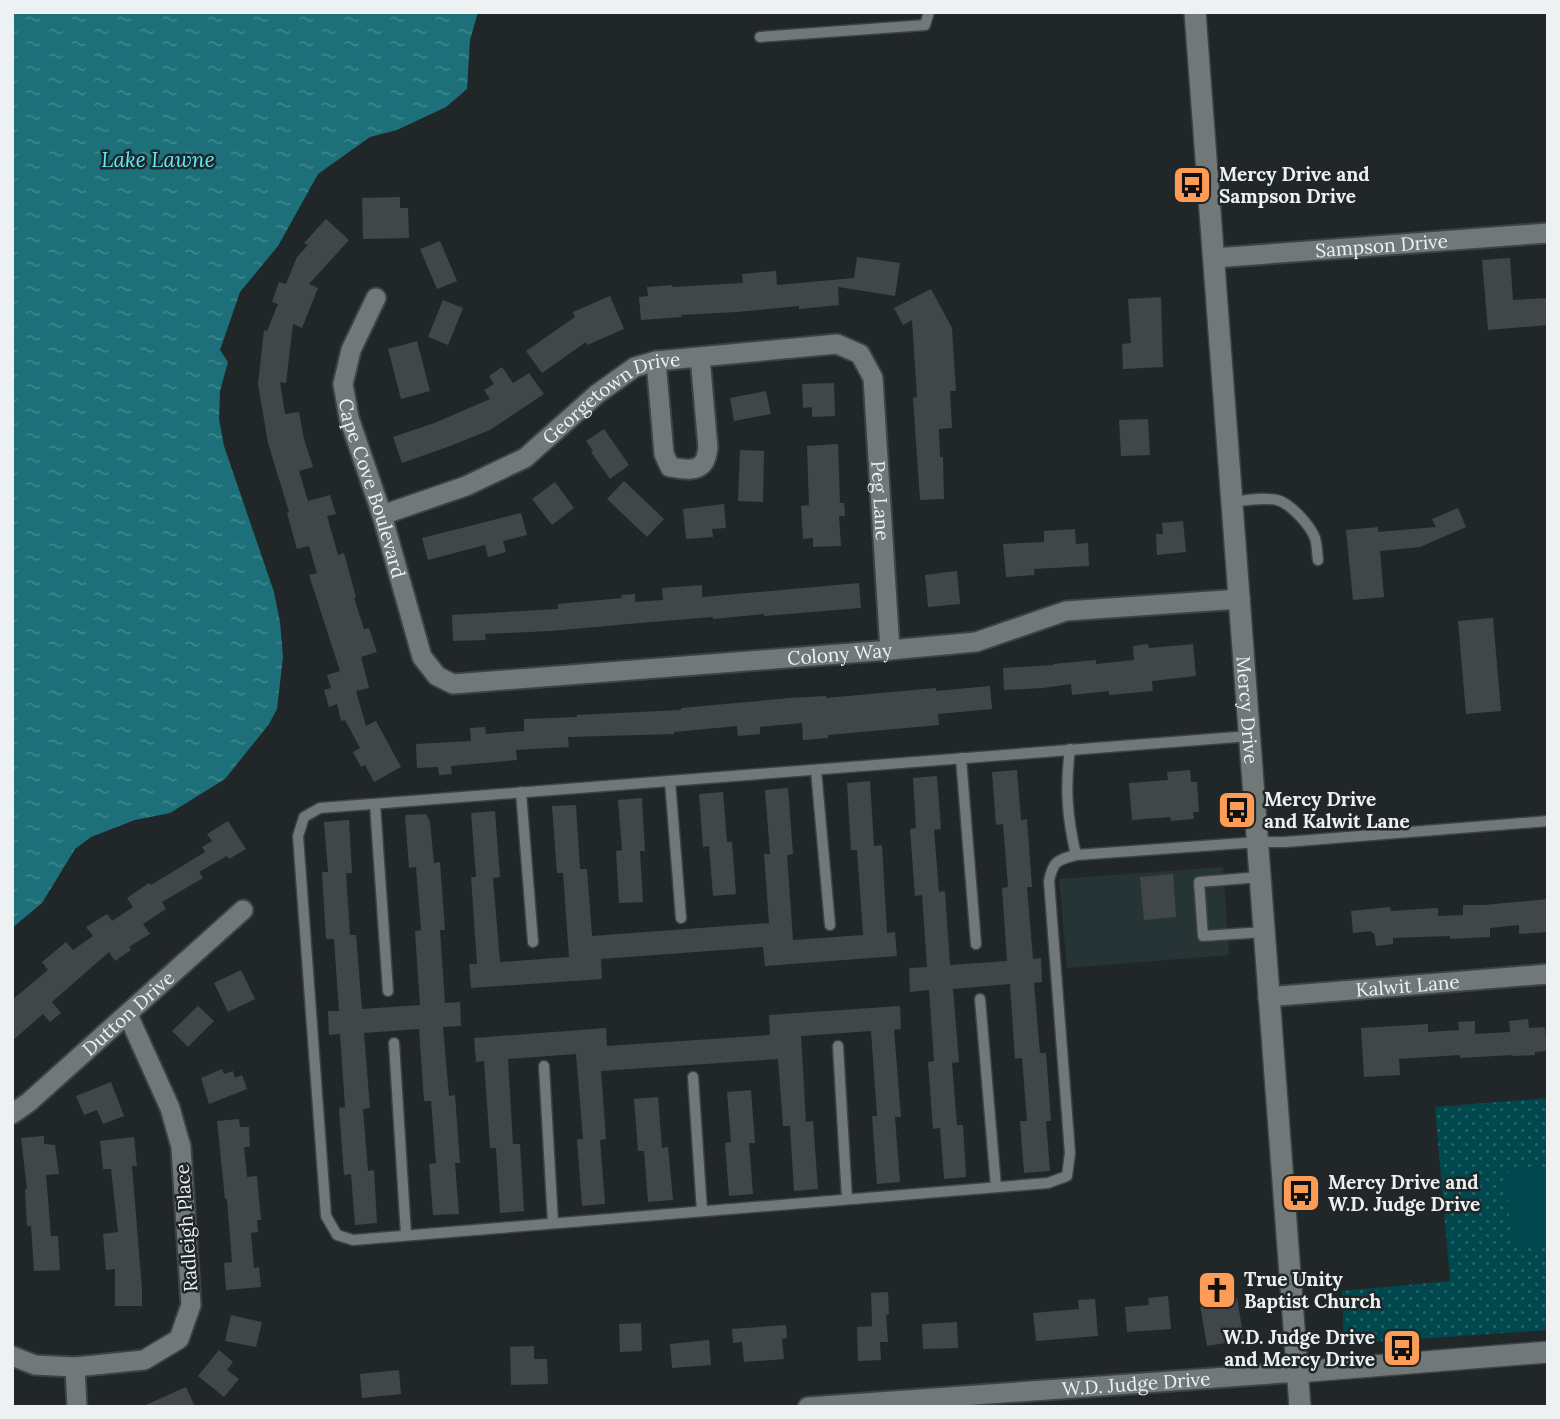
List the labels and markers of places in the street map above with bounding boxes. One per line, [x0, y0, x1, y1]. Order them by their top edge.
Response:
place label: Mercy Drive and Sampson Drive [1219, 162, 1370, 208]
bus stop icon: Mercy Drive and Sampson Drive [1171, 164, 1213, 206]
place label: Mercy Drive and Kalwit Lane [1264, 787, 1410, 833]
bus stop icon: Mercy Drive and Kalwit Lane [1216, 789, 1258, 831]
place label: Mercy Drive and W.D. Judge Drive [1328, 1170, 1480, 1216]
bus stop icon: Mercy Drive and W.D. Judge Drive [1280, 1172, 1322, 1214]
place label: True Unity Baptist Church [1244, 1267, 1381, 1313]
church icon: True Unity Baptist Church [1196, 1269, 1238, 1311]
place label: W.D. Judge Drive and Mercy Drive [1223, 1325, 1375, 1371]
bus stop icon: W.D. Judge Drive and Mercy Drive [1381, 1327, 1423, 1369]

